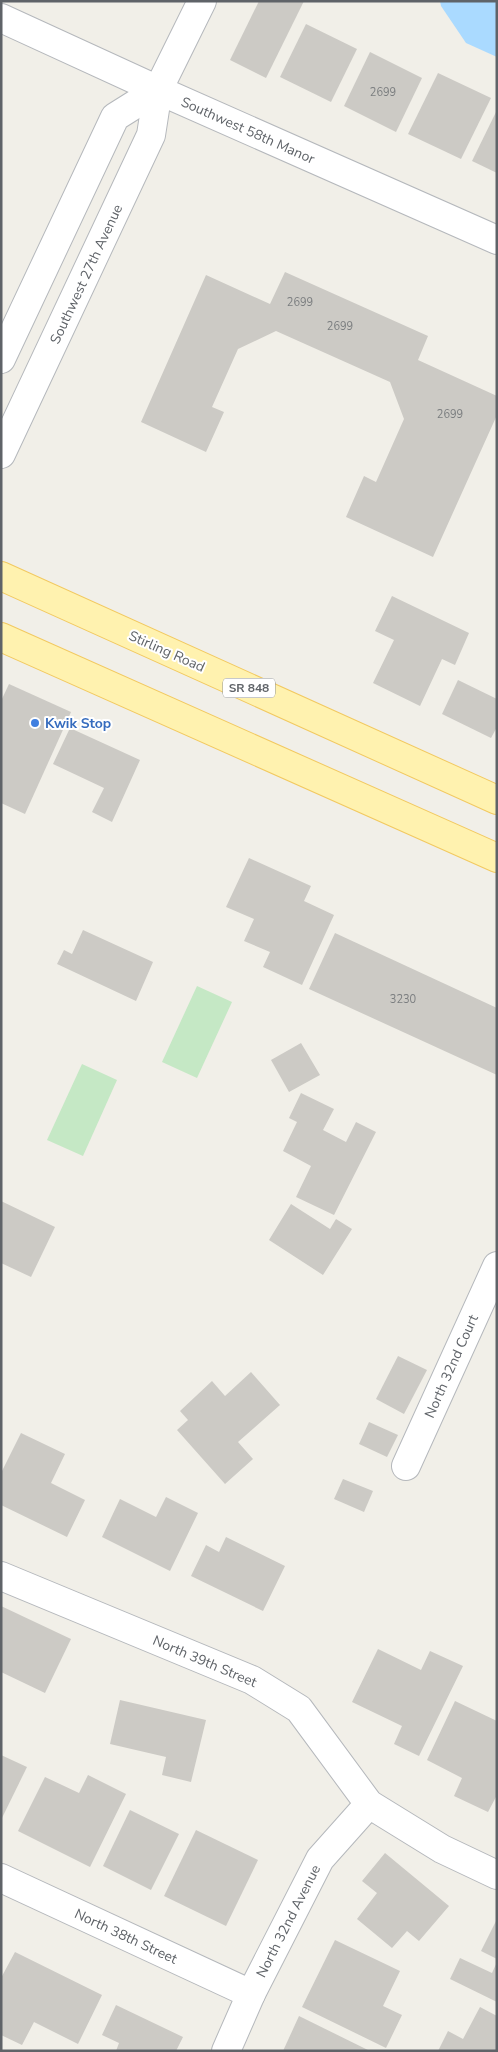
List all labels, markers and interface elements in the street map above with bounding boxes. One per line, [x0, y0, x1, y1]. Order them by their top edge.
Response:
house number: 2699 [370, 85, 396, 100]
street label: Southwest 58th Manor [178, 92, 318, 169]
street label: Southwest 27th Avenue [46, 201, 127, 347]
house number: 2699 [287, 295, 313, 310]
house number: 2699 [327, 319, 353, 334]
house number: 2699 [437, 407, 463, 422]
street label: Stirling Road [126, 626, 208, 677]
road number: SR 848 [223, 678, 275, 698]
place label: Kwik Stop [45, 714, 111, 733]
marker: Kwik Stop [29, 717, 41, 729]
house number: 3230 [390, 992, 417, 1007]
street label: North 32nd Court [420, 1311, 483, 1421]
street label: North 39th Street [150, 1631, 260, 1692]
street label: North 32nd Avenue [252, 1862, 325, 1981]
street label: North 38th Street [71, 1904, 180, 1969]

